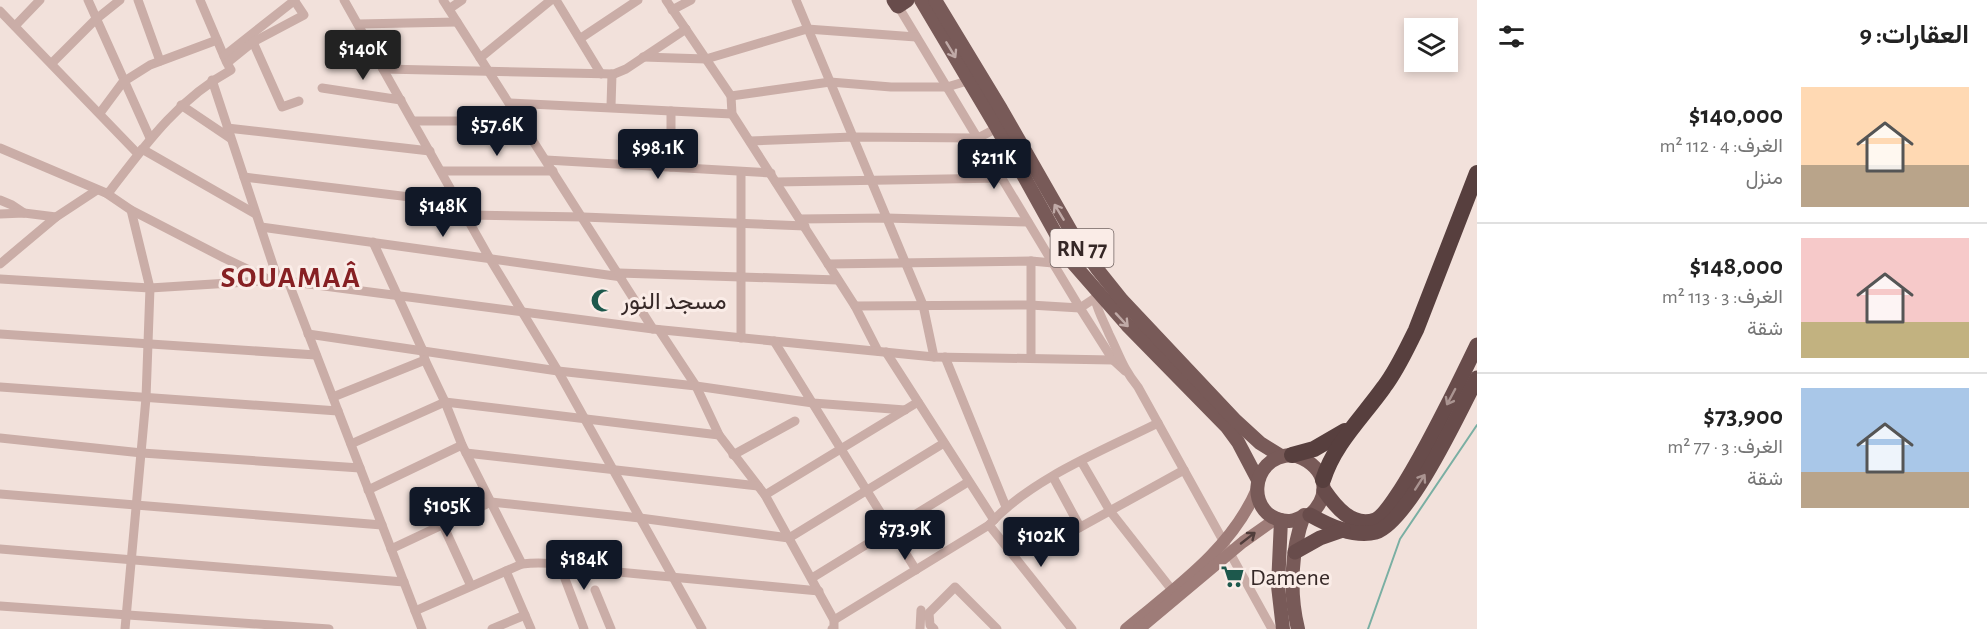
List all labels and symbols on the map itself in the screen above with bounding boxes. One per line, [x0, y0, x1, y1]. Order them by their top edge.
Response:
pin: $140K [321, 30, 405, 81]
one-way arrow [946, 41, 958, 58]
pin: $57.6K [448, 106, 546, 157]
pin: $98.1K [609, 129, 707, 180]
pin: $211K [952, 139, 1036, 190]
pin: $148K [401, 187, 485, 238]
one-way arrow [1053, 204, 1065, 221]
road number: RN 77 [1050, 229, 1114, 267]
district label: SOUAMAÂ [220, 261, 362, 293]
mosque icon: مسجد النور [590, 288, 616, 314]
place label: مسجد النور [620, 290, 727, 316]
one-way arrow [1115, 312, 1129, 327]
one-way arrow [1445, 388, 1457, 405]
one-way arrow [1414, 474, 1426, 491]
pin: $105K [405, 487, 489, 538]
pin: $73.9K [856, 510, 954, 561]
pin: $102K [999, 517, 1083, 568]
one-way arrow [1240, 531, 1256, 544]
pin: $184K [542, 540, 626, 591]
supermarket icon: Damene [1219, 564, 1245, 590]
place label: Damene [1250, 566, 1330, 590]

